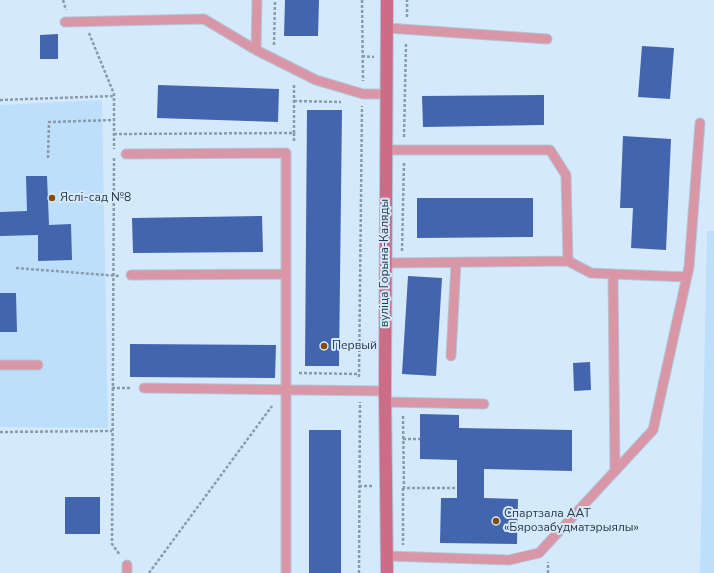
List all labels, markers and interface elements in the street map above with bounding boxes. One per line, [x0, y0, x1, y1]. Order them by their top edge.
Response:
place label: Яслі-сад №8 [60, 191, 131, 205]
marker: Яслі-сад №8 [47, 193, 57, 203]
street label: вуліца Горына-Каляды [378, 199, 392, 327]
place label: Первый [332, 339, 377, 353]
marker: Первый [319, 341, 329, 351]
place label: Спартзала ААТ «Бярозабудматэрыялы» [504, 507, 639, 535]
marker: Спартзала ААТ «Бярозабудматэрыялы» [491, 516, 501, 526]

